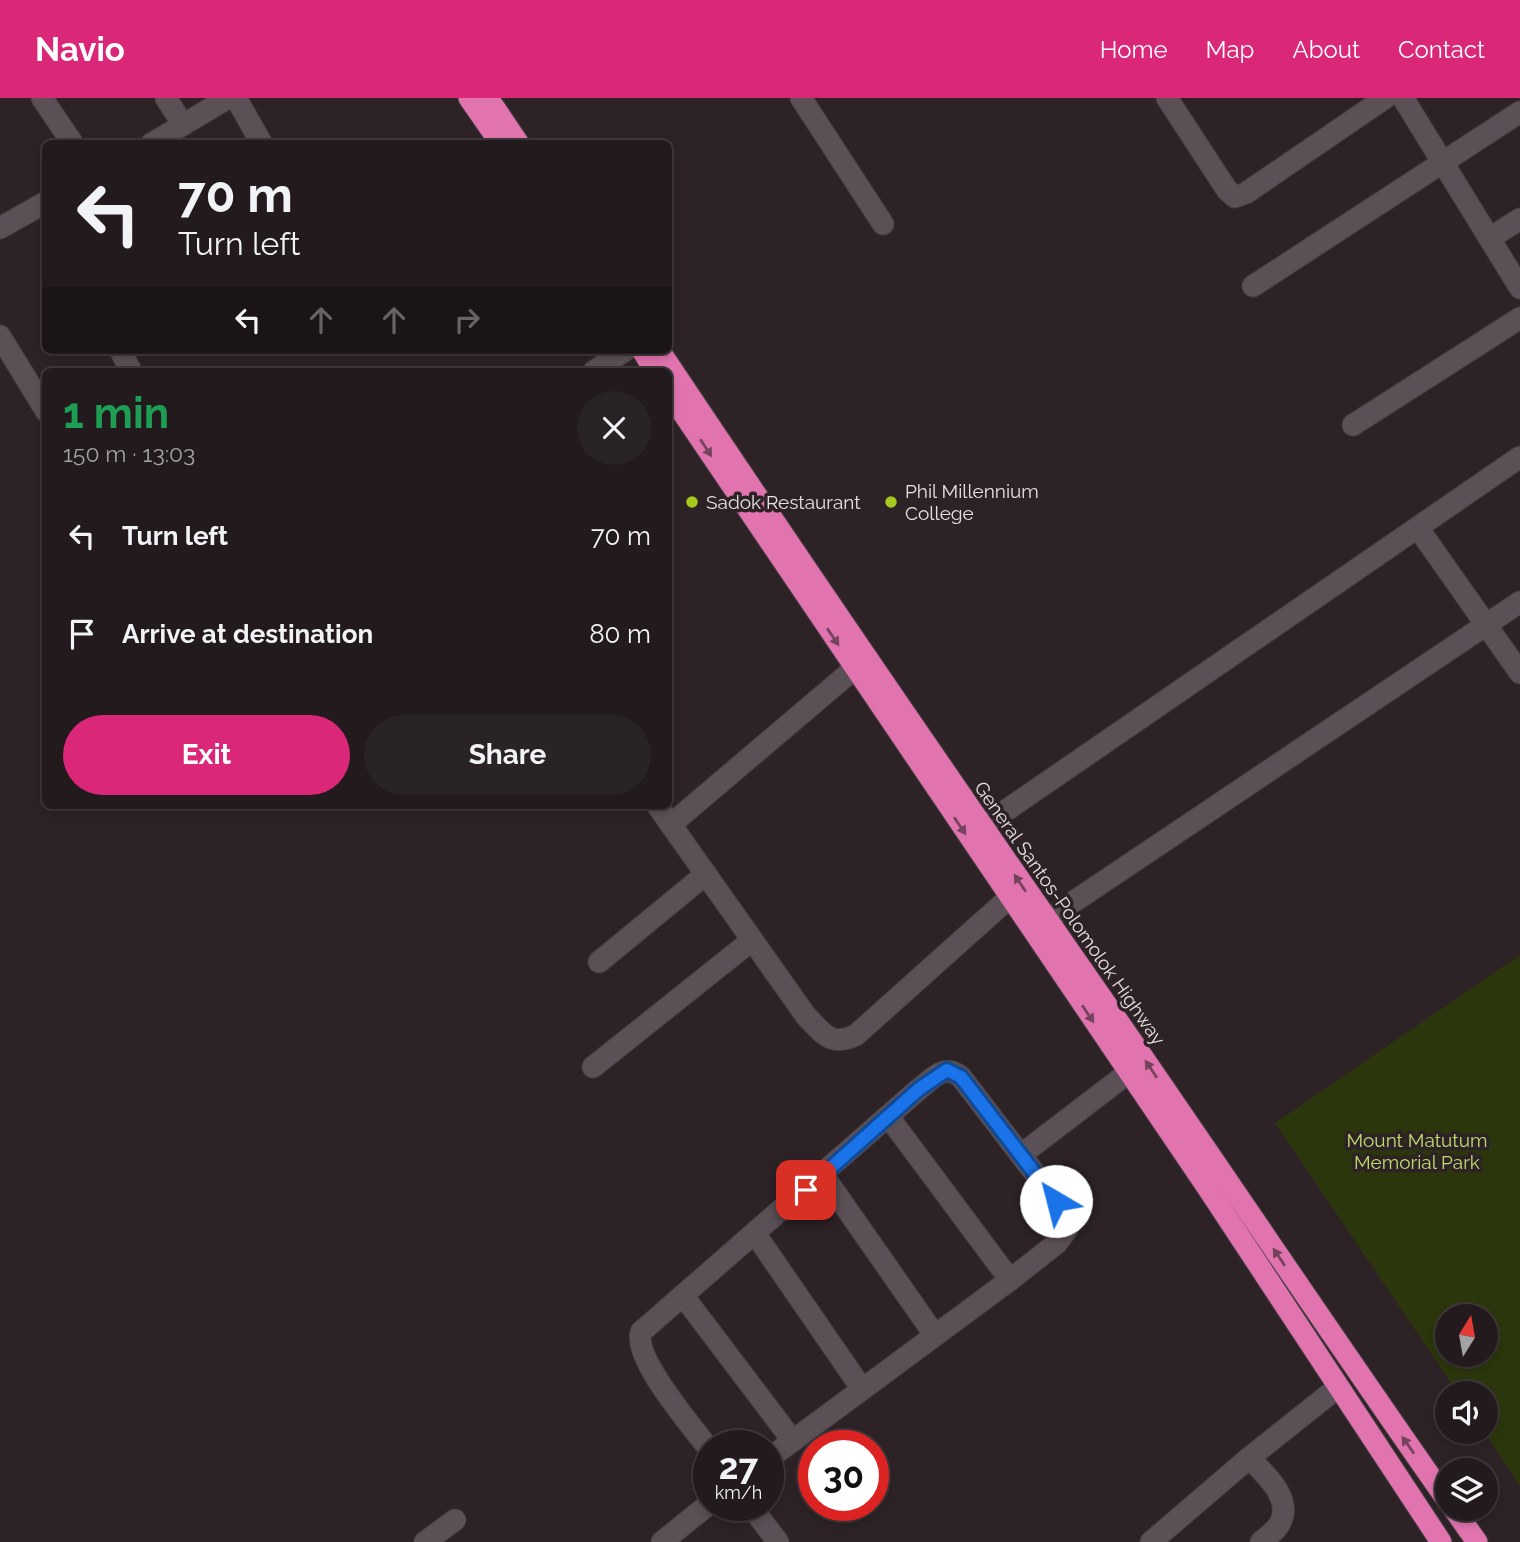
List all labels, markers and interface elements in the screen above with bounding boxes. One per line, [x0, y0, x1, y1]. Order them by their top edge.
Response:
text: Navio [35, 30, 125, 69]
text: Home [1100, 35, 1168, 64]
text: Map [1206, 35, 1254, 64]
text: About [1292, 35, 1360, 64]
text: Contact [1398, 35, 1485, 64]
text: 70 m [178, 166, 293, 223]
icon: left [63, 168, 154, 259]
text: Turn left [178, 225, 300, 262]
icon: left [229, 301, 267, 339]
icon: ahead [302, 301, 340, 339]
icon: ahead [375, 301, 413, 339]
icon: right [448, 301, 486, 339]
text: 1 min [63, 389, 169, 438]
button: close [577, 391, 651, 465]
one-way arrow [699, 439, 712, 458]
text: 150 m · 13:03 [63, 440, 195, 467]
place label: Phil Millennium College [905, 480, 1039, 524]
place label: Sadok Restaurant [706, 491, 861, 513]
marker: Sadok Restaurant [684, 494, 700, 510]
marker: Phil Millennium College [883, 494, 899, 510]
icon: left [63, 517, 101, 555]
text: Turn left [122, 521, 228, 551]
text: 70 m [591, 521, 651, 551]
icon: arrive [63, 615, 101, 653]
text: Arrive at destination [122, 619, 373, 649]
text: 80 m [589, 619, 651, 649]
one-way arrow [826, 628, 840, 646]
button: Exit [63, 715, 350, 795]
button: Share [364, 715, 651, 795]
street label: General Santos-Polomolok Highway [970, 777, 1170, 1049]
one-way arrow [953, 816, 966, 835]
one-way arrow [1013, 874, 1027, 892]
one-way arrow [1081, 1004, 1094, 1023]
one-way arrow [1144, 1060, 1158, 1078]
park label: Mount Matutum Memorial Park [1347, 1129, 1487, 1173]
pin [776, 1160, 836, 1220]
position arrow [1019, 1164, 1093, 1238]
icon: arrive [787, 1171, 825, 1209]
one-way arrow [1272, 1248, 1286, 1266]
north arrow [1435, 1304, 1498, 1367]
map controls [1435, 1304, 1498, 1521]
button: sound [1435, 1381, 1498, 1444]
speed limit sign: 30 [798, 1430, 889, 1521]
one-way arrow [1401, 1436, 1415, 1454]
text: 27 [719, 1446, 758, 1487]
button: layers [1435, 1458, 1498, 1521]
text: km/h [715, 1482, 762, 1503]

